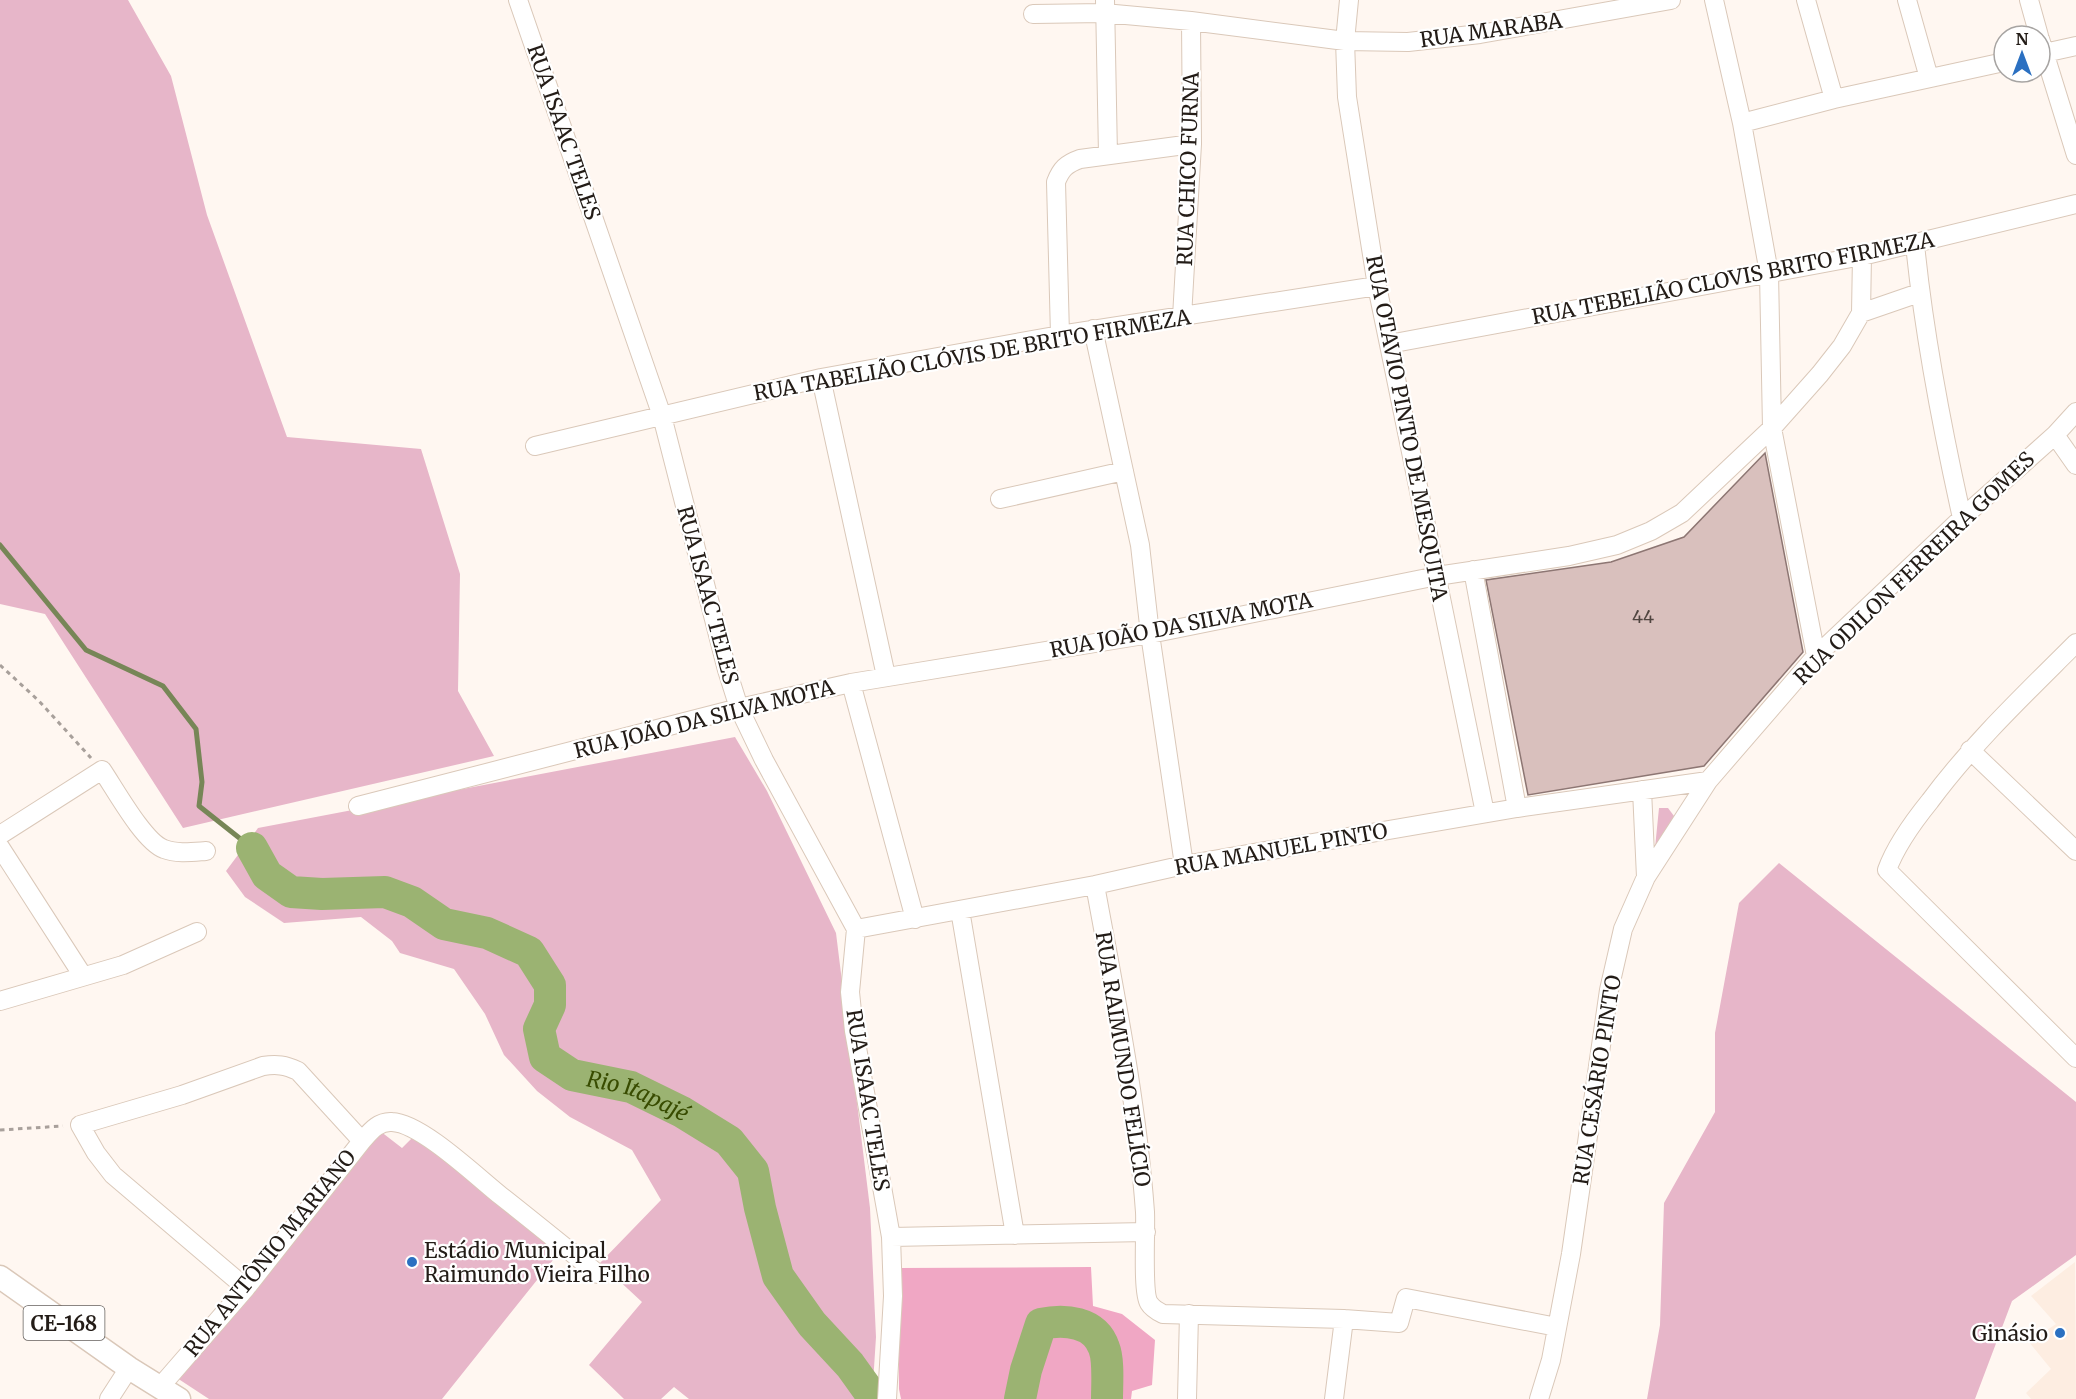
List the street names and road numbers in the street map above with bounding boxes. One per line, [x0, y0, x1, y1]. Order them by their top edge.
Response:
street label: RUA MARABA [1418, 7, 1564, 53]
street label: RUA ISAAC TELES [521, 41, 607, 223]
street label: RUA CHICO FURNA [1171, 71, 1205, 266]
street label: RUA TEBELIÃO CLOVIS BRITO FIRMEZA [1530, 226, 1937, 330]
street label: RUA OTAVIO PINTO DE MESQUITA [1360, 253, 1454, 603]
street label: RUA TABELIÃO CLÓVIS DE BRITO FIRMEZA [751, 303, 1193, 407]
street label: RUA ODILON FERREIRA GOMES [1788, 446, 2040, 690]
street label: RUA ISAAC TELES [671, 503, 745, 687]
street label: RUA JOÃO DA SILVA MOTA [1047, 586, 1315, 664]
street label: RUA JOÃO DA SILVA MOTA [571, 674, 837, 764]
street label: RUA MANUEL PINTO [1172, 817, 1390, 881]
street label: RUA RAIMUNDO FELÍCIO [1089, 929, 1158, 1189]
street label: RUA CESÁRIO PINTO [1566, 973, 1627, 1187]
street label: RUA ISAAC TELES [840, 1007, 896, 1193]
street label: RUA ANTÔNIO MARIANO [178, 1144, 362, 1362]
road number: CE-168 [23, 1306, 104, 1340]

